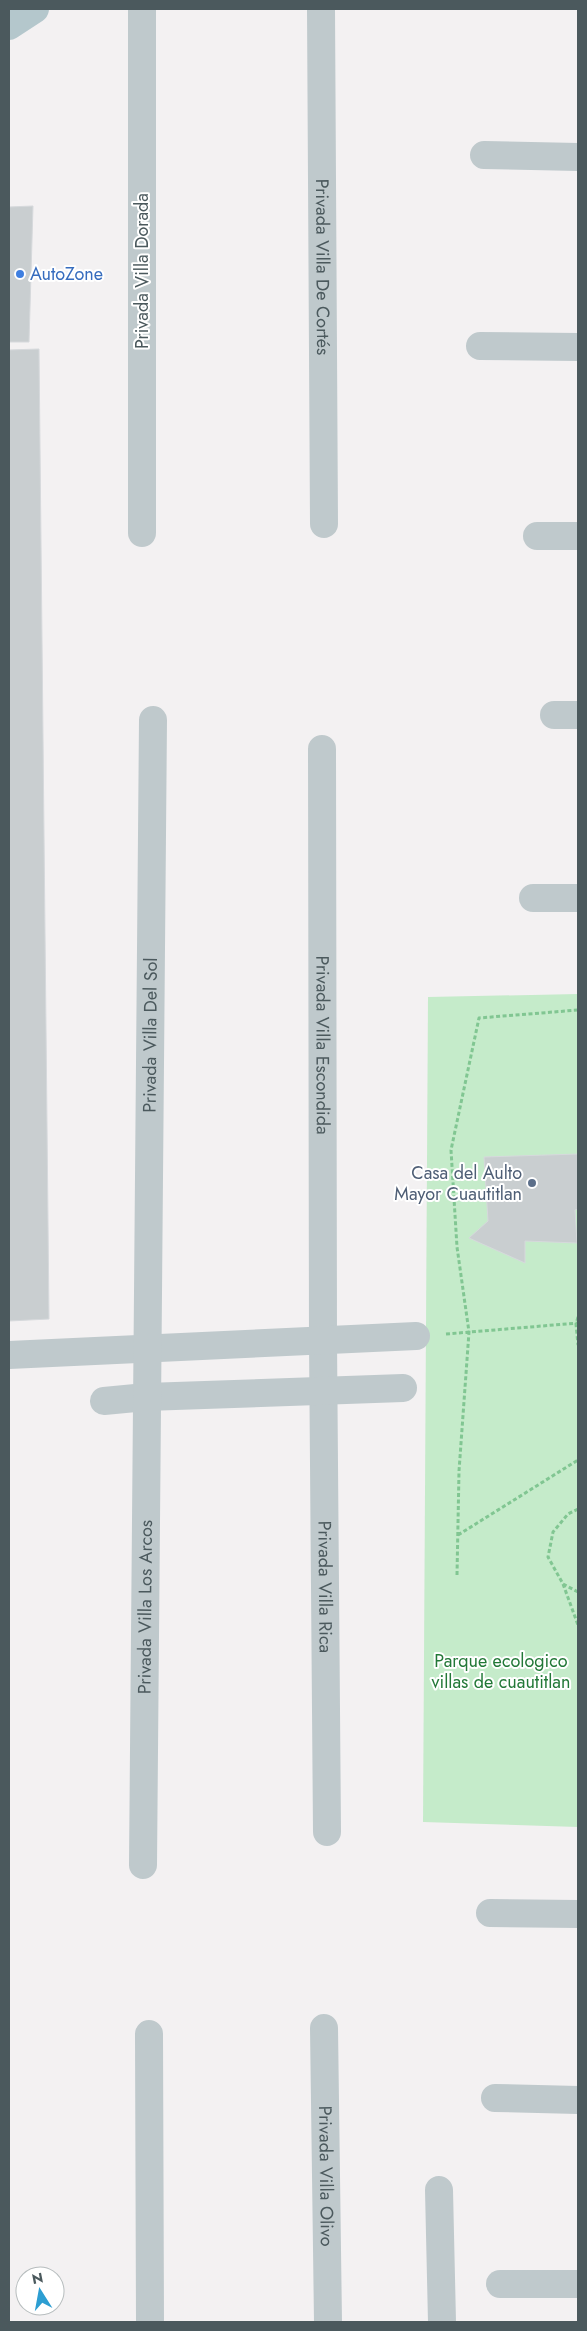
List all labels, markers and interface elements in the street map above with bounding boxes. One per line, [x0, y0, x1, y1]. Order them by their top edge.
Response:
street label: Privada Villa De Cortés [309, 179, 336, 355]
street label: Privada Villa Dorada [129, 193, 155, 349]
place label: AutoZone [30, 261, 103, 287]
marker: AutoZone [14, 268, 26, 280]
street label: Privada Villa Escondida [309, 955, 336, 1135]
street label: Privada Villa Del Sol [137, 957, 164, 1113]
place label: Casa del Aulto Mayor Cuautitlan [394, 1160, 522, 1207]
marker: Casa del Aulto Mayor Cuautitlan [526, 1177, 538, 1189]
street label: Privada Villa Los Arcos [131, 1520, 159, 1694]
street label: Privada Villa Rica [311, 1521, 339, 1653]
park label: Parque ecologico villas de cuautitlan [432, 1648, 570, 1695]
street label: Privada Villa Olivo [312, 2105, 340, 2247]
north arrow [15, 2266, 65, 2316]
text: N [30, 2267, 45, 2289]

